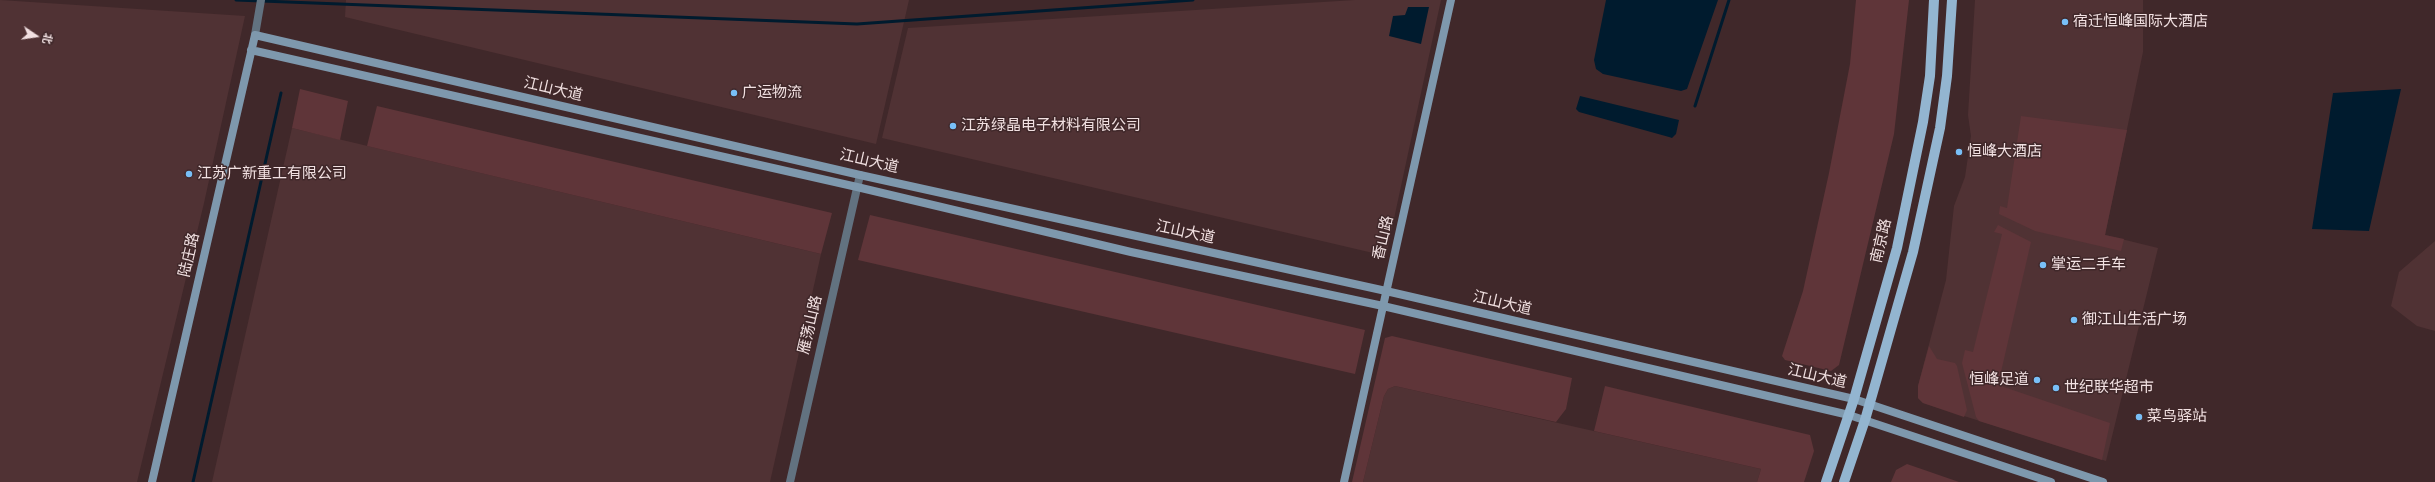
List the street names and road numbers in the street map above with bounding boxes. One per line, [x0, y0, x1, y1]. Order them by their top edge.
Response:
street label: 江山大道 [522, 74, 584, 106]
street label: 江山大道 [838, 146, 900, 178]
street label: 香山路 [1370, 214, 1398, 262]
street label: 南京路 [1868, 217, 1896, 265]
street label: 江山大道 [1154, 218, 1216, 248]
street label: 陆庄路 [176, 231, 204, 279]
street label: 江山大道 [1471, 288, 1533, 320]
street label: 雁荡山路 [795, 294, 827, 356]
street label: 江山大道 [1786, 361, 1848, 393]

